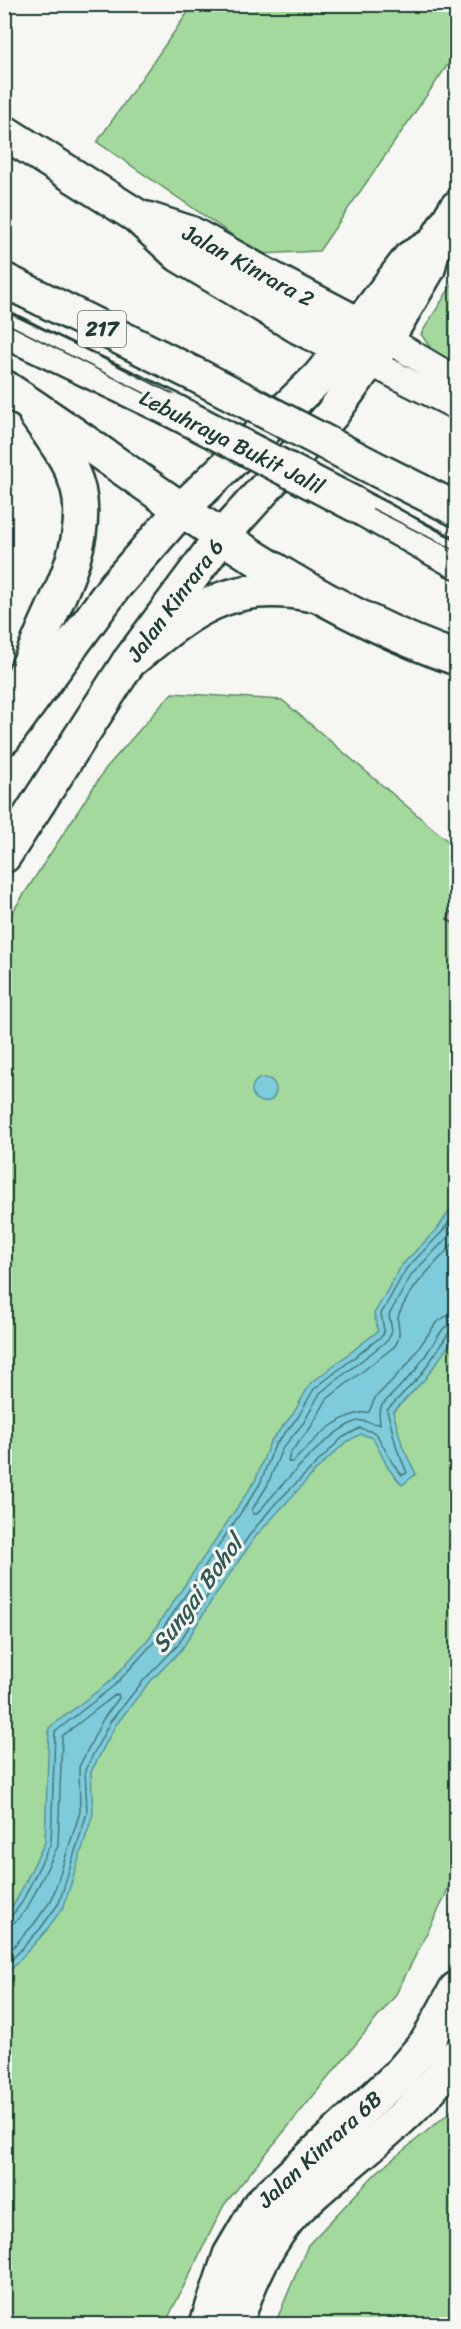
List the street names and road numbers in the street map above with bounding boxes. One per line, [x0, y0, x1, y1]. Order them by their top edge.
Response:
street label: Jalan Kinrara 2 [177, 212, 322, 318]
road number: 217 [78, 311, 126, 347]
street label: Lebuhraya Bukit Jalil [133, 379, 332, 506]
street label: Jalan Kinrara 6 [115, 530, 234, 671]
street label: Jalan Kinrara 6B [247, 2080, 391, 2218]

